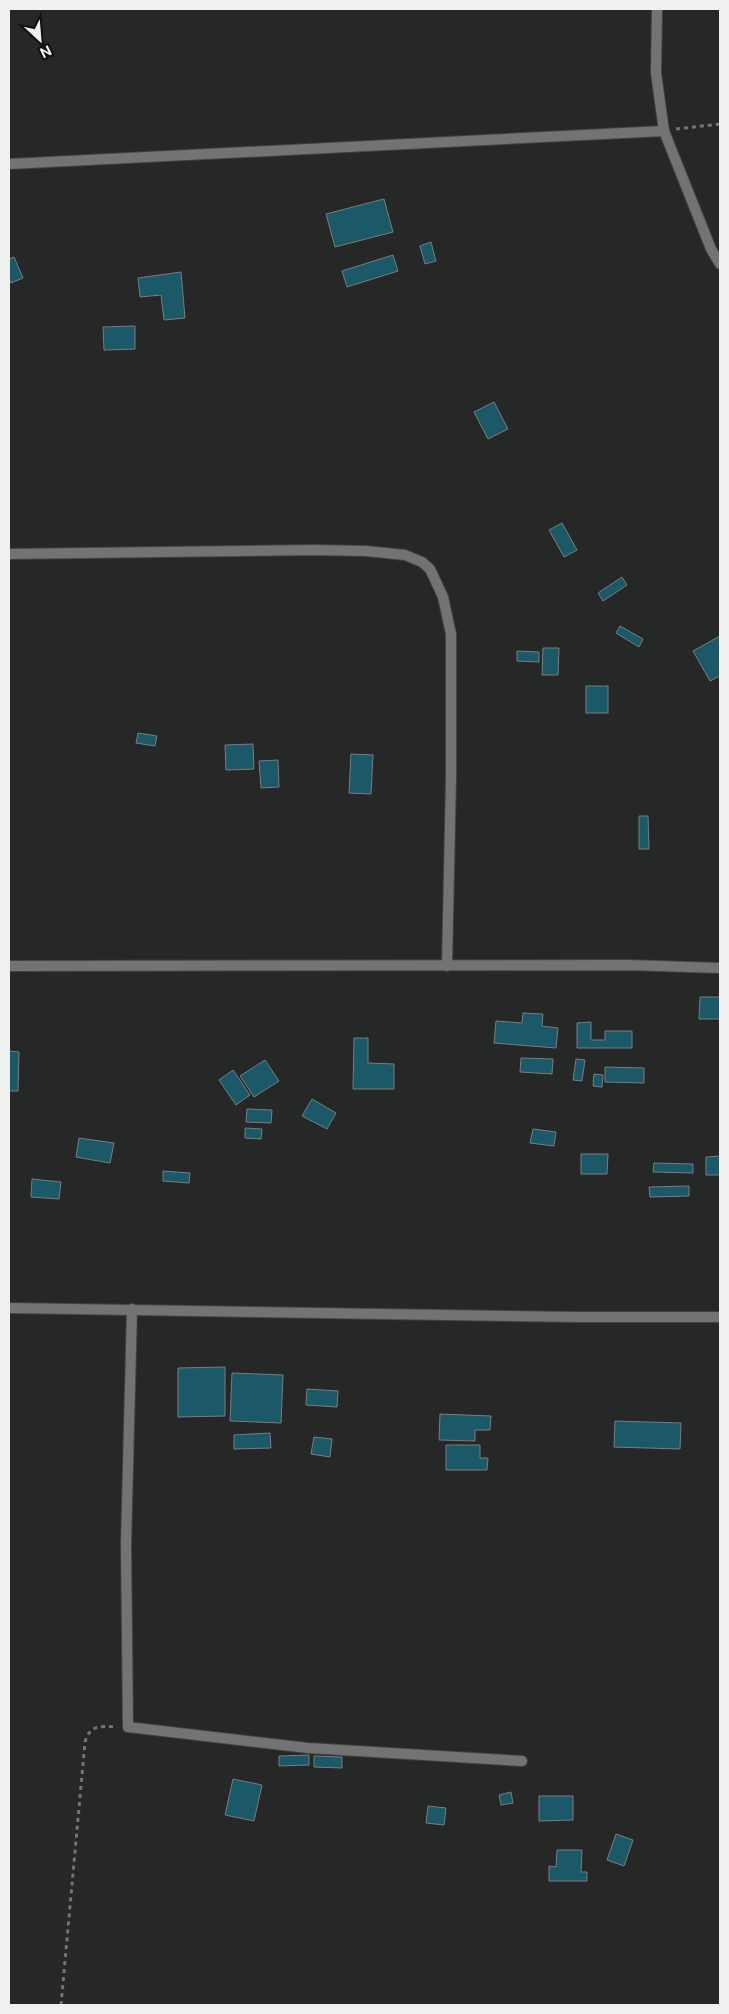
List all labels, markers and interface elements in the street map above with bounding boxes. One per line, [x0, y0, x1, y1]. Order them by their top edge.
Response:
north arrow [15, 15, 65, 65]
text: N [37, 42, 54, 61]

